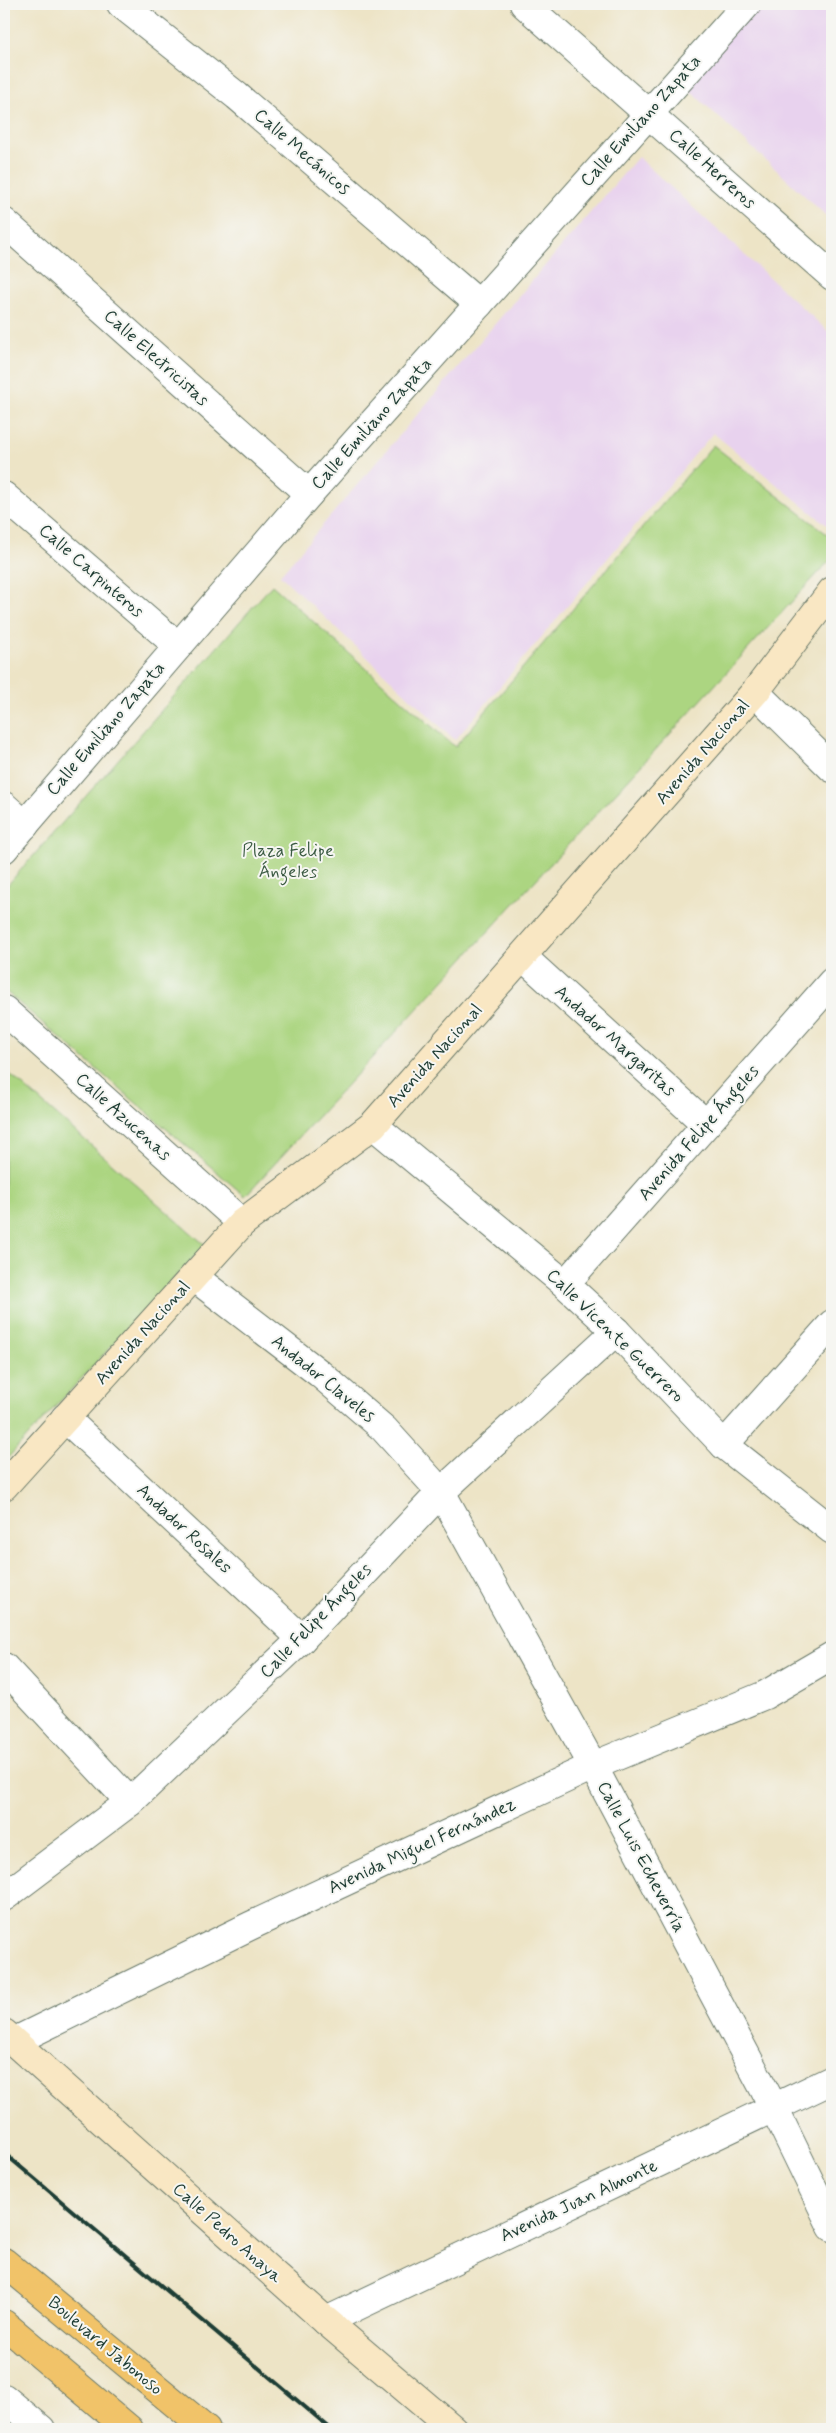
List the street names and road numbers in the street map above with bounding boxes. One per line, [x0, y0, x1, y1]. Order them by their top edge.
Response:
street label: Calle Emiliano Zapata [575, 50, 707, 192]
street label: Calle Mecánicos [249, 103, 355, 201]
street label: Calle Herreros [663, 124, 761, 215]
street label: Calle Electricistas [98, 304, 214, 412]
street label: Calle Emiliano Zapata [306, 353, 438, 495]
street label: Calle Carpinteros [33, 519, 149, 623]
street label: Calle Emiliano Zapata [41, 657, 171, 801]
street label: Avenida Nacional [650, 694, 756, 810]
street label: Andador Margaritas [549, 980, 681, 1102]
street label: Avenida Nacional [382, 999, 488, 1113]
street label: Avenida Felipe Ángeles [633, 1060, 766, 1207]
street label: Calle Azucenas [70, 1068, 176, 1166]
street label: Calle Vicente Guerrero [541, 1264, 689, 1408]
street label: Avenida Nacional [90, 1276, 196, 1390]
street label: Andador Claveles [266, 1330, 380, 1428]
street label: Andador Rosales [131, 1479, 237, 1579]
street label: Calle Felipe Ángeles [255, 1558, 379, 1685]
street label: Calle Luis Echeverría [591, 1777, 691, 1937]
street label: Avenida Miguel Fernández [324, 1792, 521, 1902]
street label: Avenida Juan Almonte [496, 2154, 662, 2248]
street label: Calle Pedro Anaya [167, 2177, 287, 2289]
street label: Boulevard Jabonoso [43, 2291, 167, 2401]

